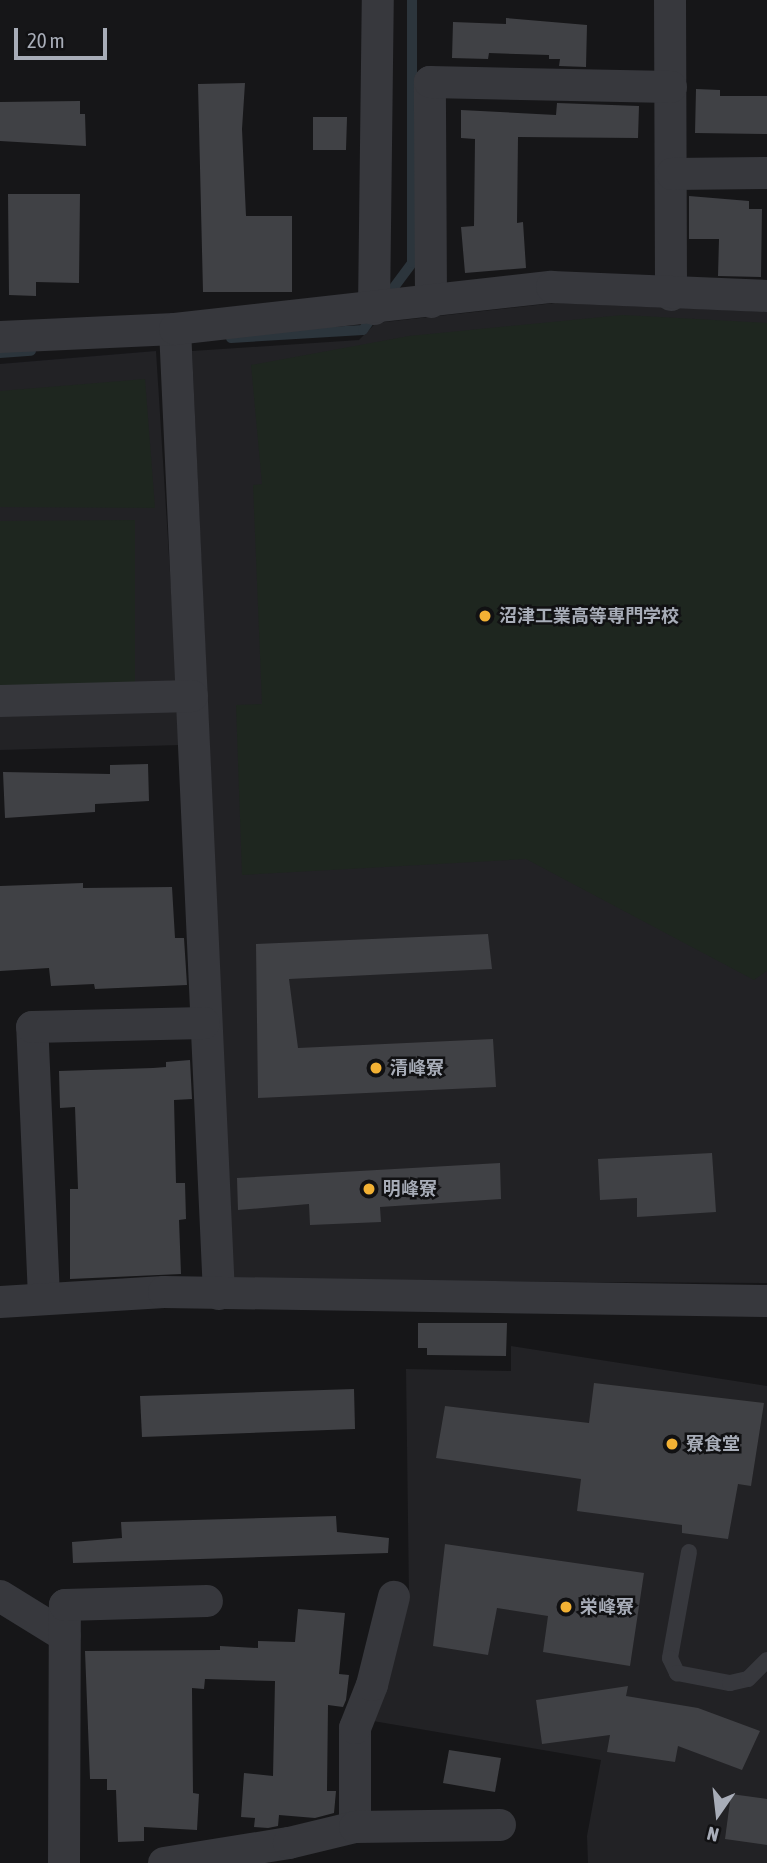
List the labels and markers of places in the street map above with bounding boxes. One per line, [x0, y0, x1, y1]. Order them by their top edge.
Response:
place label: 沼津工業高等専門学校 [499, 605, 679, 627]
marker: 沼津工業高等専門学校 [477, 608, 493, 624]
place label: 清峰寮 [390, 1057, 444, 1079]
marker: 清峰寮 [368, 1060, 384, 1076]
place label: 明峰寮 [383, 1178, 437, 1200]
marker: 明峰寮 [361, 1181, 377, 1197]
place label: 寮食堂 [686, 1433, 740, 1455]
marker: 寮食堂 [664, 1436, 680, 1452]
place label: 栄峰寮 [580, 1596, 634, 1618]
marker: 栄峰寮 [558, 1599, 574, 1615]

